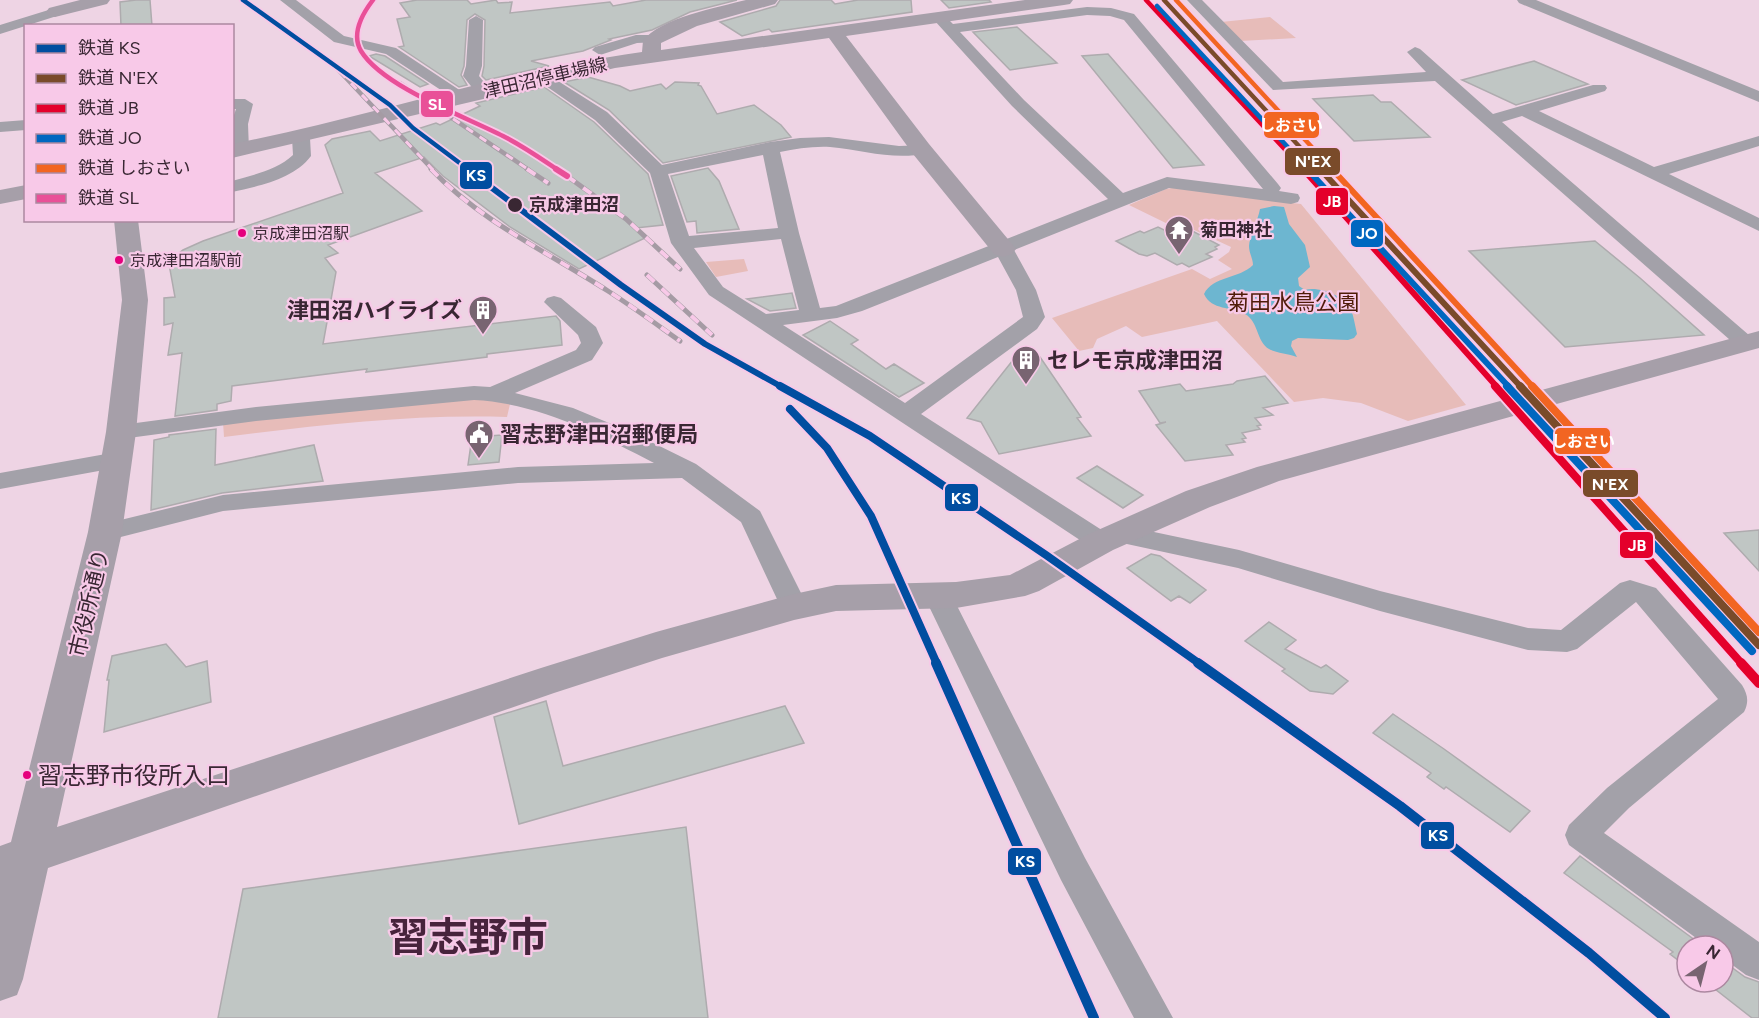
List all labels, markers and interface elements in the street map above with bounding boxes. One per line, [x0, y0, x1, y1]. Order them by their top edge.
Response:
legend [24, 24, 234, 222]
text: 鉄道 KS [78, 37, 140, 59]
street label: 津田沼停車場線 [481, 53, 609, 103]
text: 鉄道 N'EX [78, 67, 158, 89]
line badge: SL [420, 90, 454, 118]
text: SL [428, 95, 447, 114]
text: 鉄道 JB [78, 97, 139, 119]
line badge: しおさい [1263, 111, 1320, 139]
text: しおさい [1259, 116, 1323, 135]
text: 鉄道 JO [78, 127, 142, 149]
line badge: N'EX [1284, 147, 1341, 176]
text: N'EX [1295, 152, 1331, 171]
text: 鉄道 しおさい [78, 157, 190, 179]
line badge: KS [459, 161, 493, 190]
text: KS [466, 166, 486, 185]
text: 鉄道 SL [78, 187, 139, 209]
line badge: JB [1315, 187, 1349, 216]
text: JB [1323, 192, 1342, 211]
place label: 京成津田沼 [529, 194, 619, 216]
marker: 京成津田沼 [506, 196, 524, 214]
temple icon: 菊田神社 [1163, 214, 1195, 256]
place label: 菊田神社 [1200, 219, 1272, 241]
line badge: JO [1350, 219, 1384, 248]
place label: 京成津田沼駅 [253, 224, 349, 243]
text: JO [1356, 224, 1378, 243]
marker: 京成津田沼駅 [236, 227, 248, 239]
place label: 京成津田沼駅前 [130, 251, 242, 270]
marker: 京成津田沼駅前 [113, 254, 125, 266]
park label: 菊田水鳥公園 [1227, 289, 1359, 316]
building icon: 津田沼ハイライズ [467, 294, 499, 336]
place label: 津田沼ハイライズ [287, 297, 462, 324]
building icon: セレモ京成津田沼 [1010, 344, 1042, 386]
place label: セレモ京成津田沼 [1047, 347, 1223, 374]
public building icon: 習志野津田沼郵便局 [463, 418, 495, 460]
place label: 習志野津田沼郵便局 [500, 421, 698, 448]
line badge: しおさい [1554, 427, 1611, 455]
text: しおさい [1551, 432, 1615, 451]
line badge: N'EX [1582, 469, 1639, 498]
text: N'EX [1592, 475, 1628, 494]
line badge: KS [944, 483, 979, 512]
text: KS [951, 489, 971, 508]
line badge: JB [1619, 531, 1654, 559]
text: JB [1628, 536, 1647, 555]
street label: 市役所通り [63, 546, 115, 660]
place label: 習志野市役所入口 [38, 761, 230, 790]
marker: 習志野市役所入口 [21, 769, 33, 781]
line badge: KS [1420, 821, 1455, 850]
text: KS [1428, 826, 1448, 845]
line badge: KS [1007, 847, 1042, 876]
text: KS [1015, 852, 1035, 871]
district label: 習志野市 [388, 913, 548, 961]
north arrow [1675, 934, 1735, 994]
text: N [1703, 941, 1724, 963]

